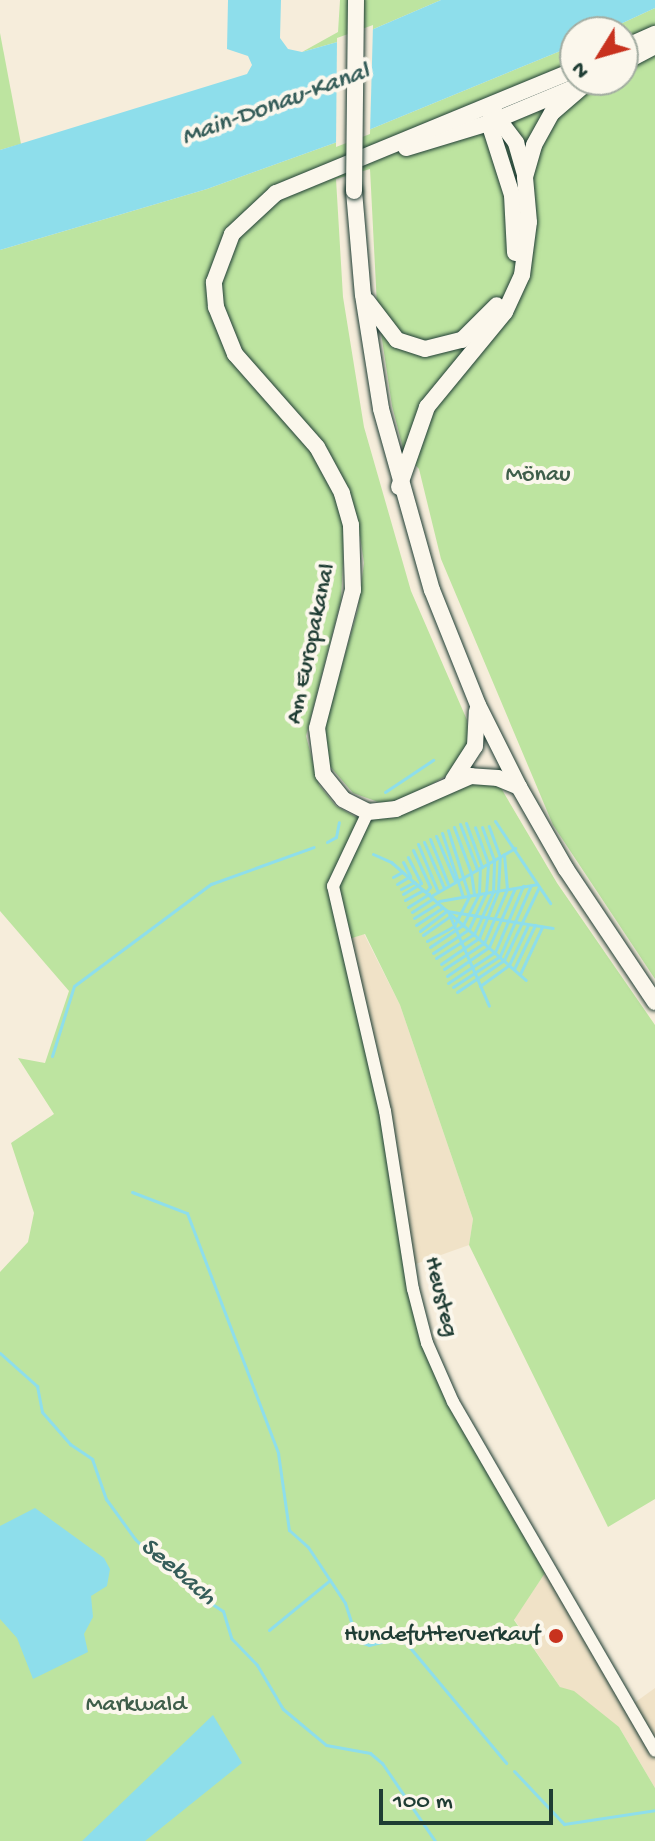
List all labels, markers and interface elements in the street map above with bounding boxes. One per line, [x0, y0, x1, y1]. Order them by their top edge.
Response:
north arrow [559, 16, 639, 96]
text: N [567, 56, 596, 83]
water label: Main-Donau-Kanal [178, 58, 374, 154]
park label: Mönau [505, 462, 571, 490]
street label: Am Europakanal [281, 561, 343, 727]
street label: Heusteg [416, 1254, 464, 1340]
water label: Seebach [133, 1532, 221, 1614]
place label: Hundefutterverkauf [344, 1622, 540, 1650]
marker: Hundefutterverkauf [547, 1627, 565, 1645]
park label: Markwald [86, 1692, 186, 1720]
scale bar [383, 1773, 557, 1823]
text: 100 m [393, 1788, 453, 1817]

